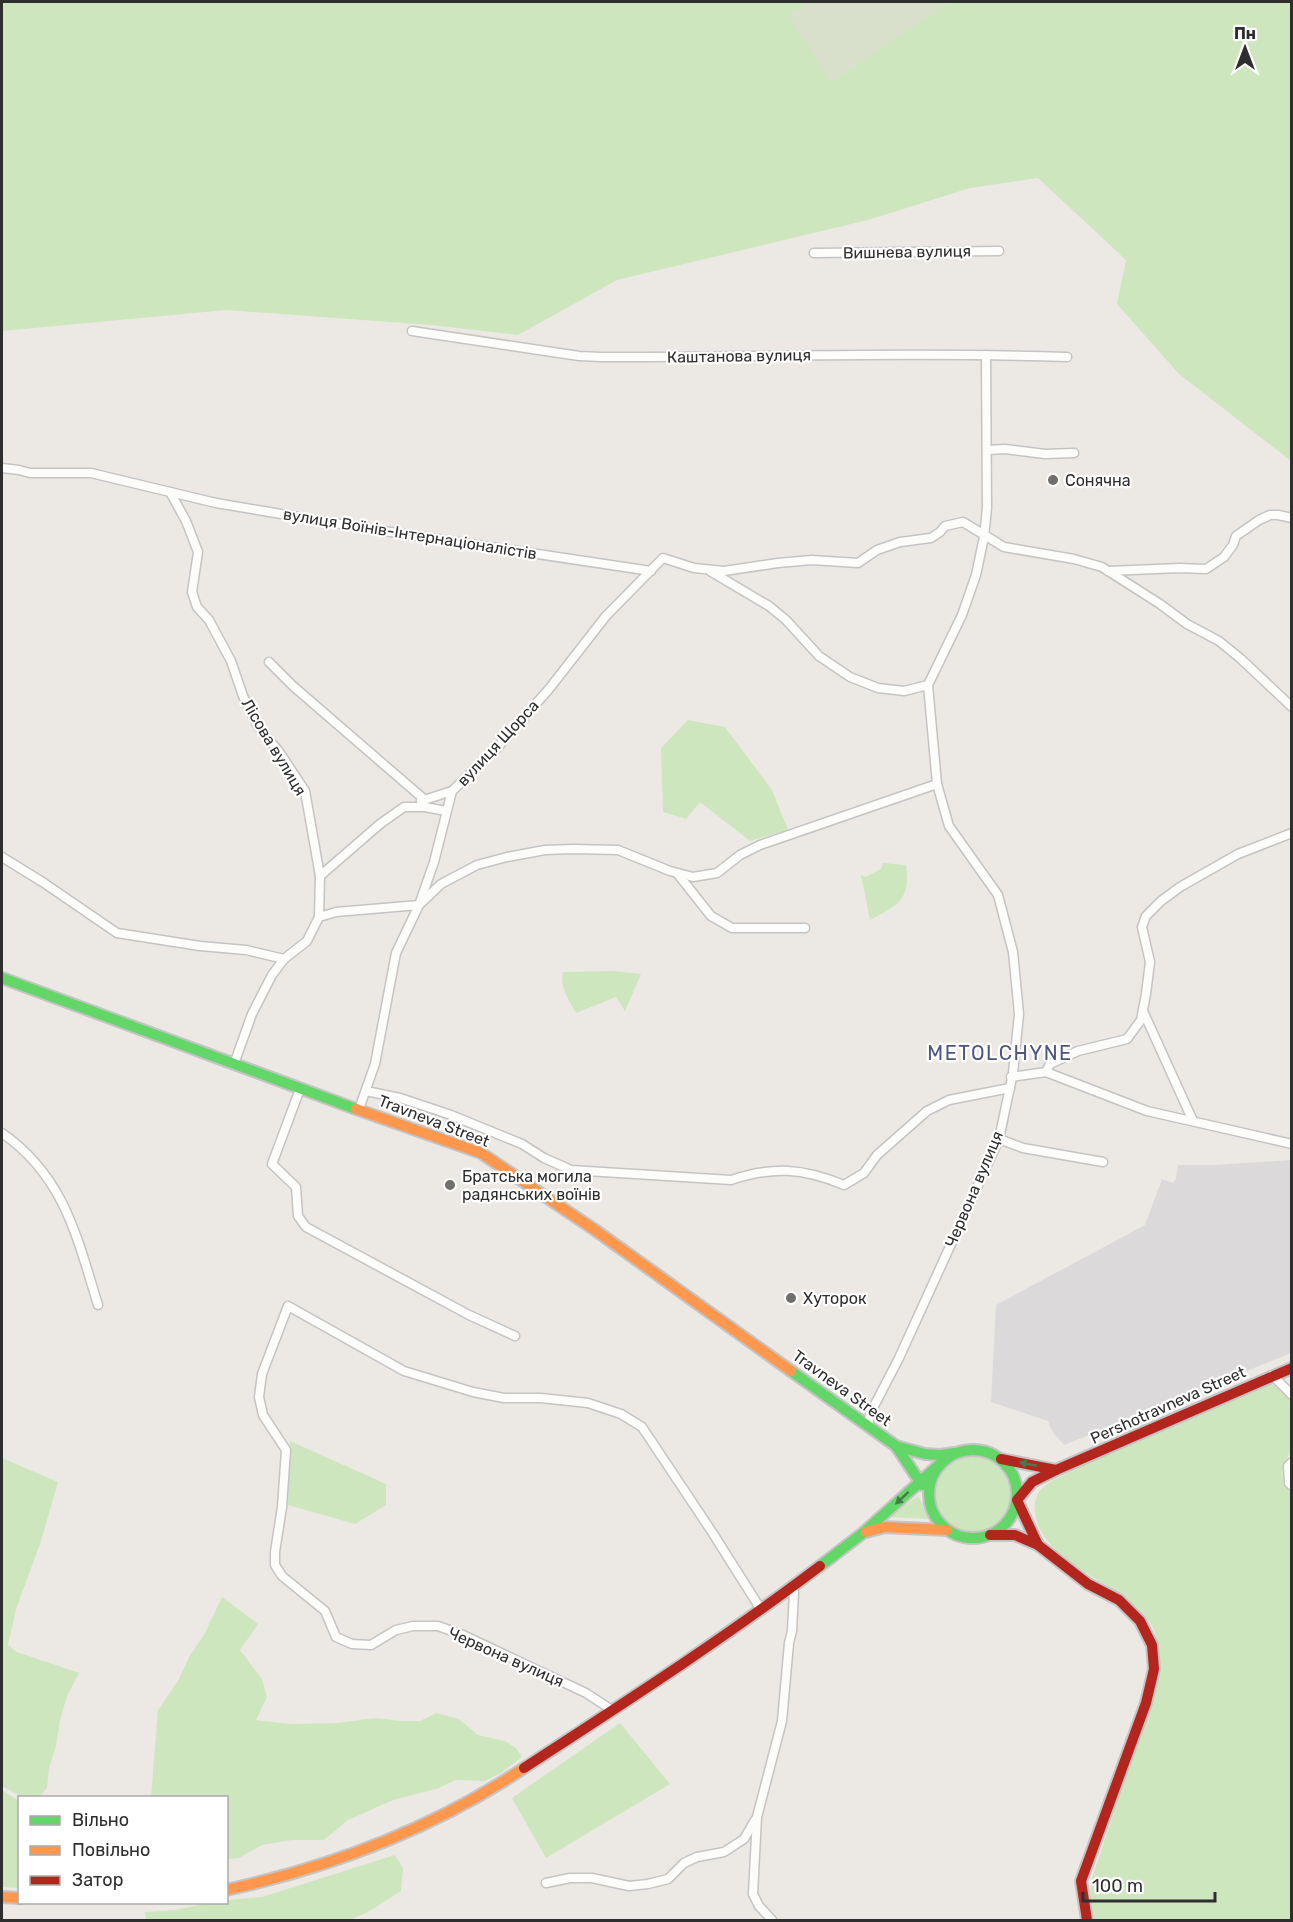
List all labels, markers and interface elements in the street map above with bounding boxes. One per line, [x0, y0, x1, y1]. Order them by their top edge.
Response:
north arrow [1215, 18, 1275, 78]
text: Пн [1234, 24, 1256, 43]
street label: Вишнева вулиця [843, 241, 971, 263]
street label: Каштанова вулиця [667, 345, 811, 367]
place label: Сонячна [1065, 471, 1131, 490]
marker: Сонячна [1046, 473, 1060, 487]
street label: вулиця Воїнів-Інтернаціоналістів [282, 505, 538, 563]
street label: Лісова вулиця [238, 695, 310, 799]
street label: вулиця Щорса [453, 696, 543, 790]
district label: METOLCHYNE [927, 1041, 1073, 1065]
street label: Travneva Street [376, 1091, 492, 1151]
street label: Червона вулиця [941, 1128, 1007, 1250]
place label: Братська могила радянських воїнів [462, 1167, 601, 1204]
marker: Братська могила радянських воїнів [443, 1178, 457, 1192]
place label: Хуторок [803, 1289, 867, 1308]
marker: Хуторок [784, 1291, 798, 1305]
street label: Travneva Street [789, 1346, 895, 1430]
street label: Pershotravneva Street [1087, 1362, 1249, 1448]
one-way arrow [1018, 1459, 1037, 1468]
one-way arrow [894, 1491, 909, 1505]
street label: Червона вулиця [445, 1623, 567, 1691]
legend [18, 1796, 228, 1904]
text: Вільно [72, 1809, 129, 1831]
text: Повільно [72, 1839, 150, 1861]
scale bar [1083, 1865, 1215, 1903]
text: Затор [72, 1869, 123, 1891]
text: 100 m [1092, 1875, 1143, 1897]

